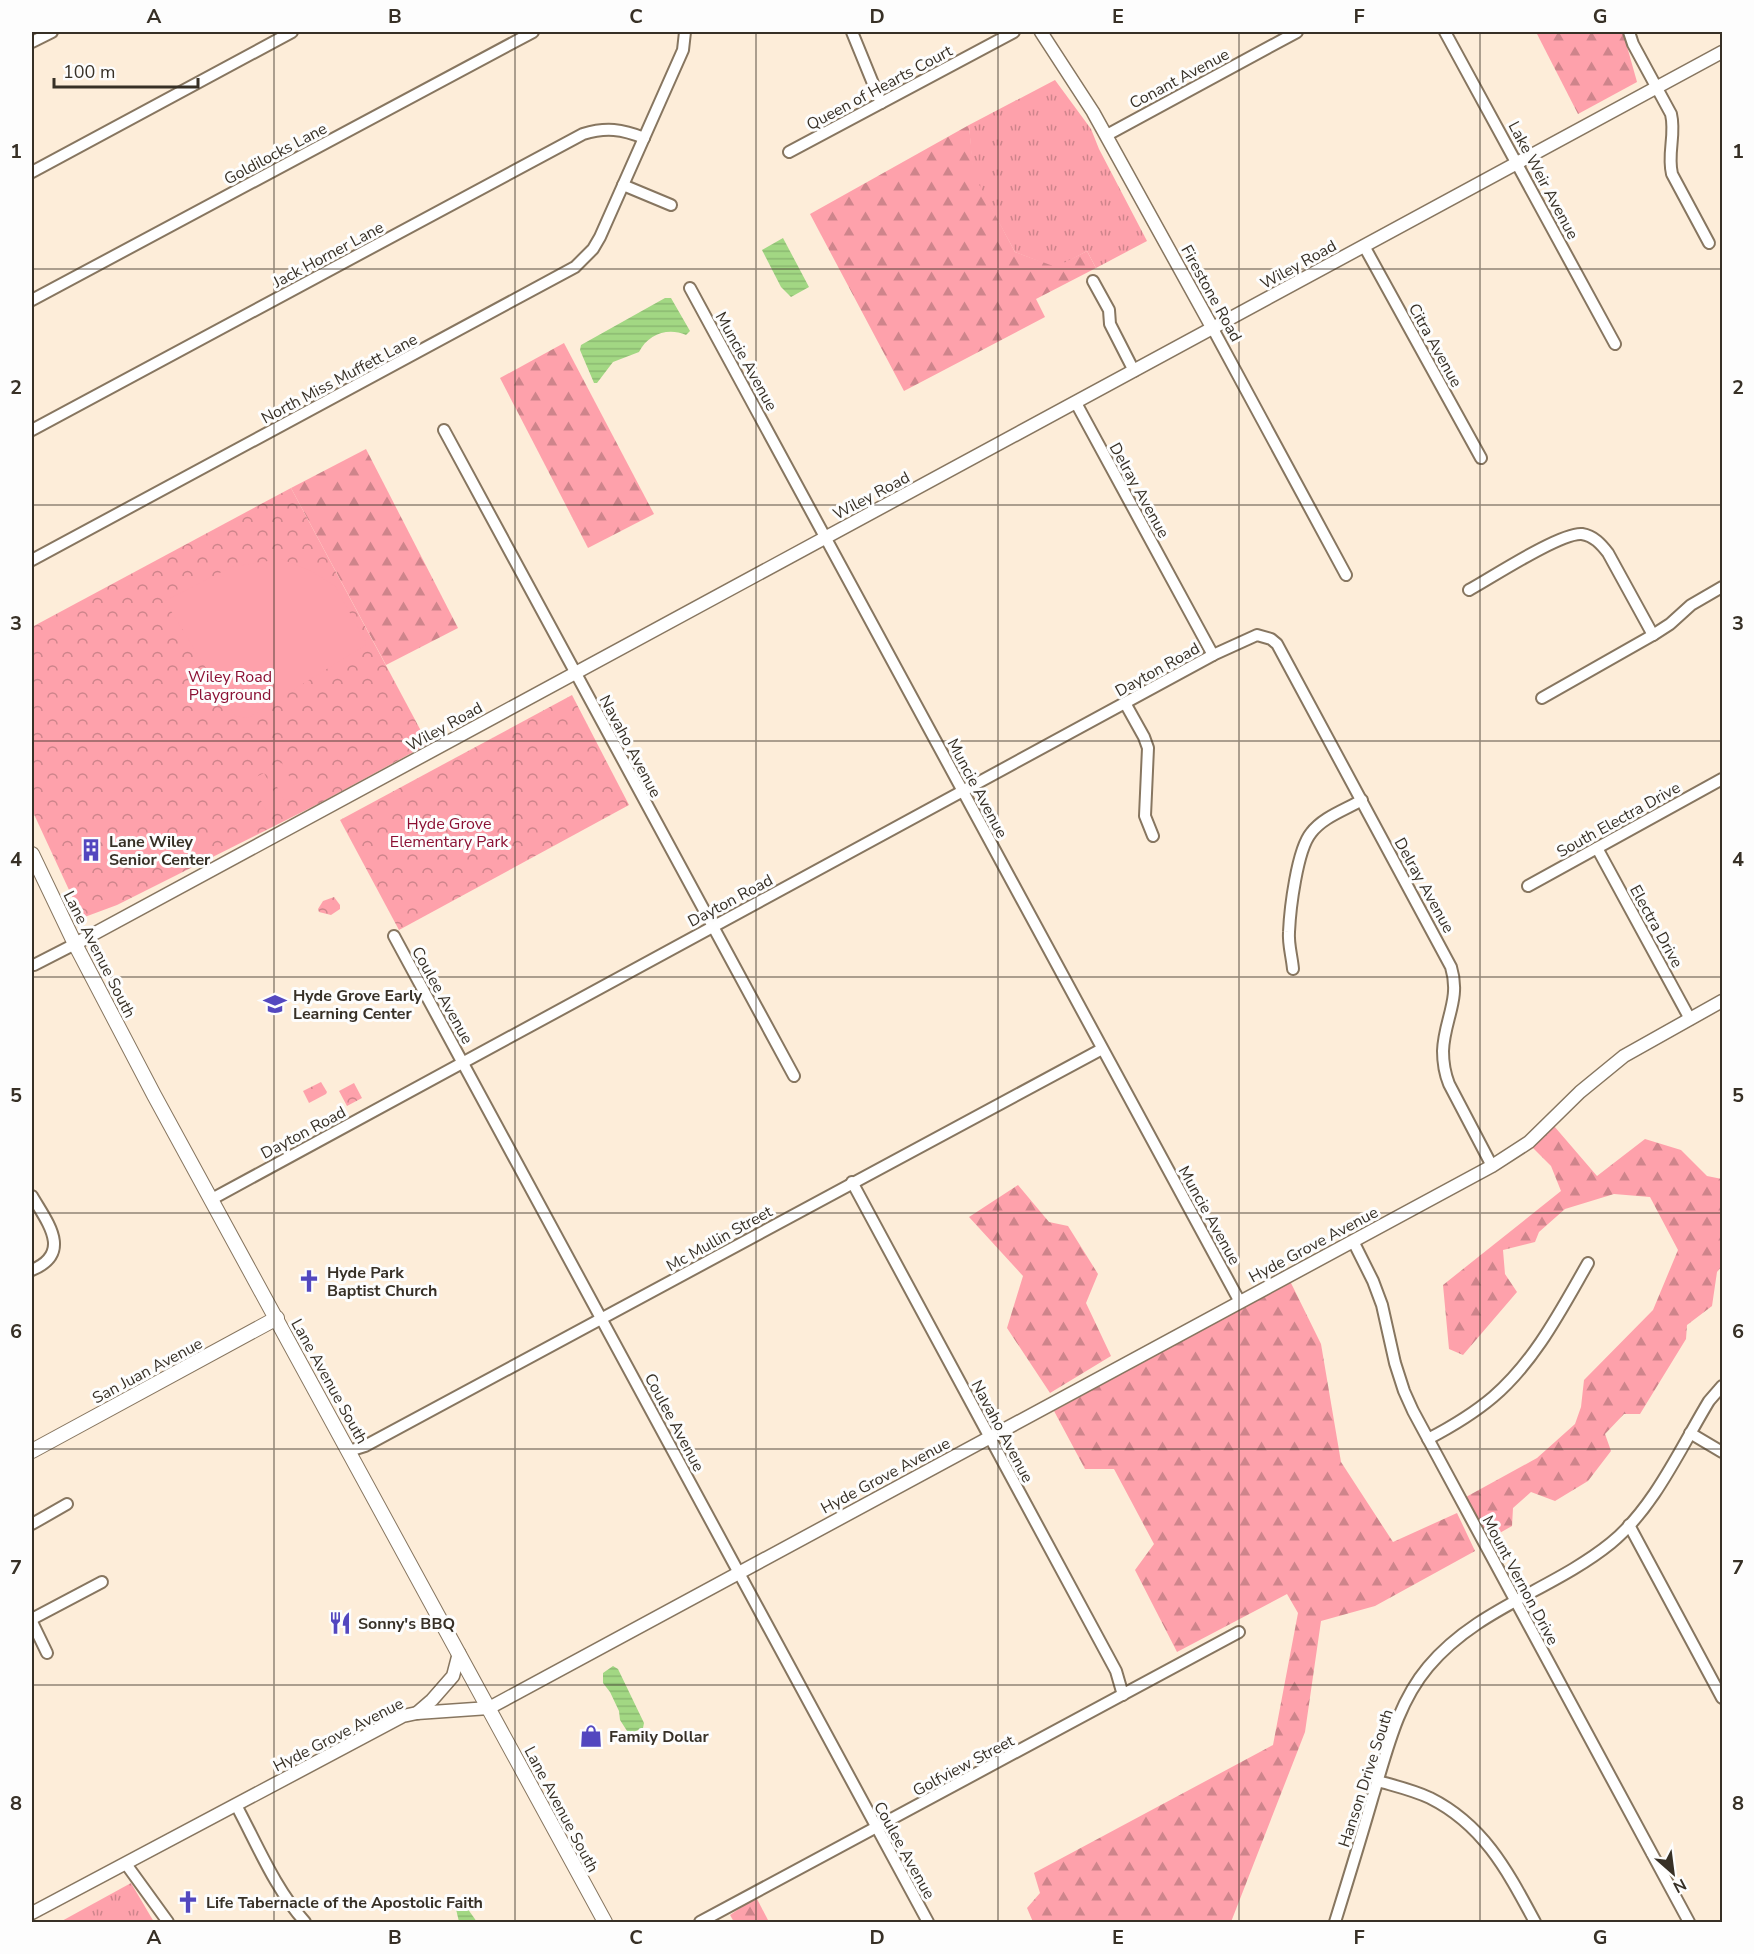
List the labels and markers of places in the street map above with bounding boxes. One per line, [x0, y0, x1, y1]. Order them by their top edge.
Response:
place label: Lane Wiley Senior Center [109, 831, 211, 871]
building icon: Lane Wiley Senior Center [78, 837, 104, 863]
place label: Hyde Grove Early Learning Center [293, 985, 423, 1025]
school or university icon: Hyde Grove Early Learning Center [262, 991, 288, 1017]
place label: Hyde Park Baptist Church [327, 1262, 437, 1302]
church icon: Hyde Park Baptist Church [296, 1268, 322, 1294]
restaurant icon: Sonny's BBQ [327, 1610, 353, 1636]
place label: Sonny's BBQ [358, 1613, 455, 1635]
shop icon: Family Dollar [578, 1723, 604, 1749]
place label: Family Dollar [609, 1726, 710, 1748]
church icon: Life Tabernacle of the Apostolic Faith [175, 1889, 201, 1915]
place label: Life Tabernacle of the Apostolic Faith [206, 1892, 483, 1914]

